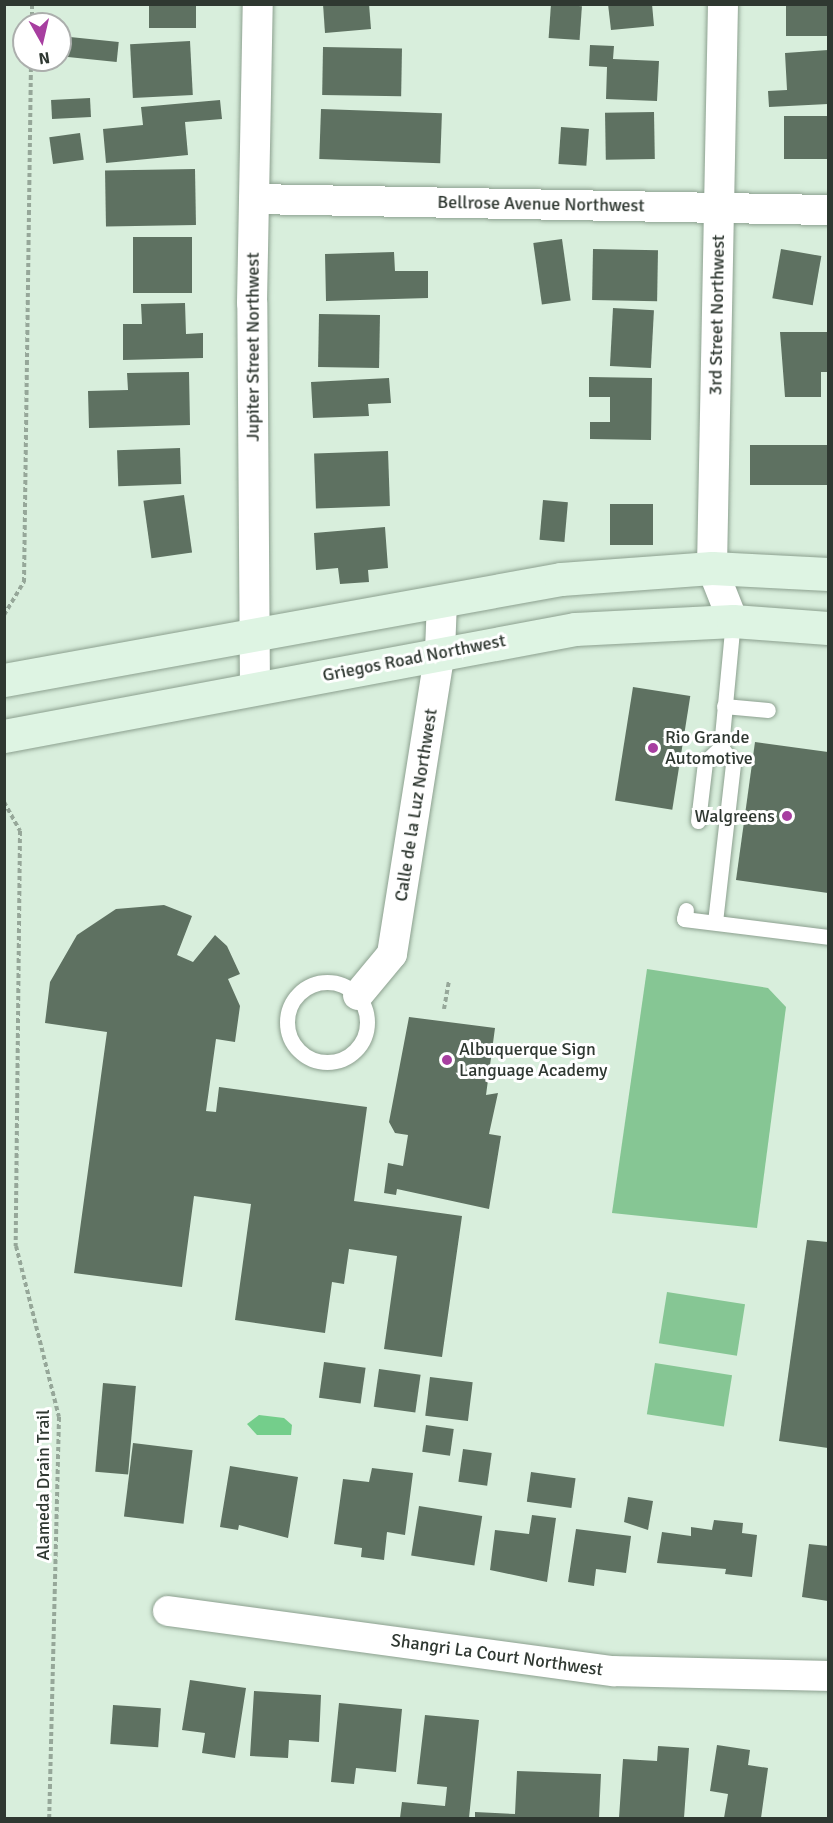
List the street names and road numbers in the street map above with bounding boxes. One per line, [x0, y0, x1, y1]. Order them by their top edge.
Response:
street label: Bellrose Avenue Northwest [437, 191, 645, 217]
street label: 3rd Street Northwest [705, 234, 729, 396]
street label: Jupiter Street Northwest [242, 252, 264, 442]
street label: Griegos Road Northwest [321, 630, 507, 686]
street label: Calle de la Luz Northwest [390, 707, 442, 903]
street label: Alameda Drain Trail [32, 1409, 54, 1561]
street label: Shangri La Court Northwest [390, 1629, 604, 1681]

